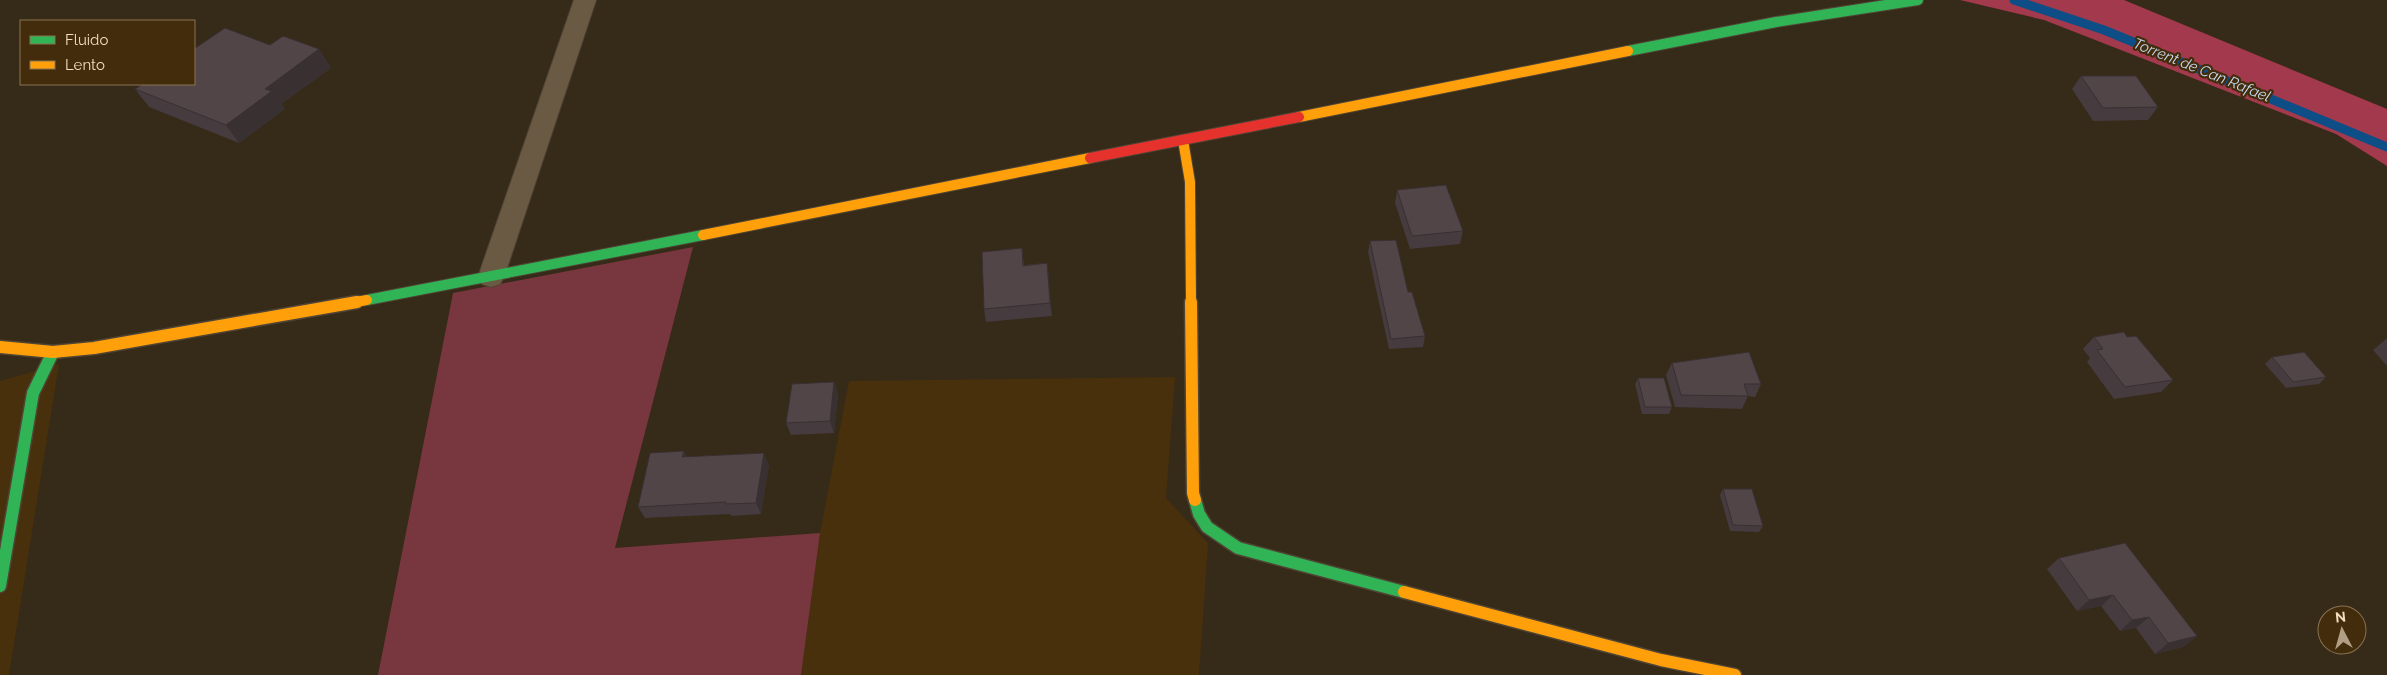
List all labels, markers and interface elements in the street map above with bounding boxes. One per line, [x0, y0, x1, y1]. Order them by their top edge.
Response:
legend [20, 20, 195, 85]
text: Fluido [65, 31, 108, 49]
water label: Torrent de Can Rafael [2131, 34, 2273, 106]
text: Lento [65, 56, 105, 74]
north arrow [2317, 605, 2367, 655]
text: N [2334, 609, 2347, 626]

